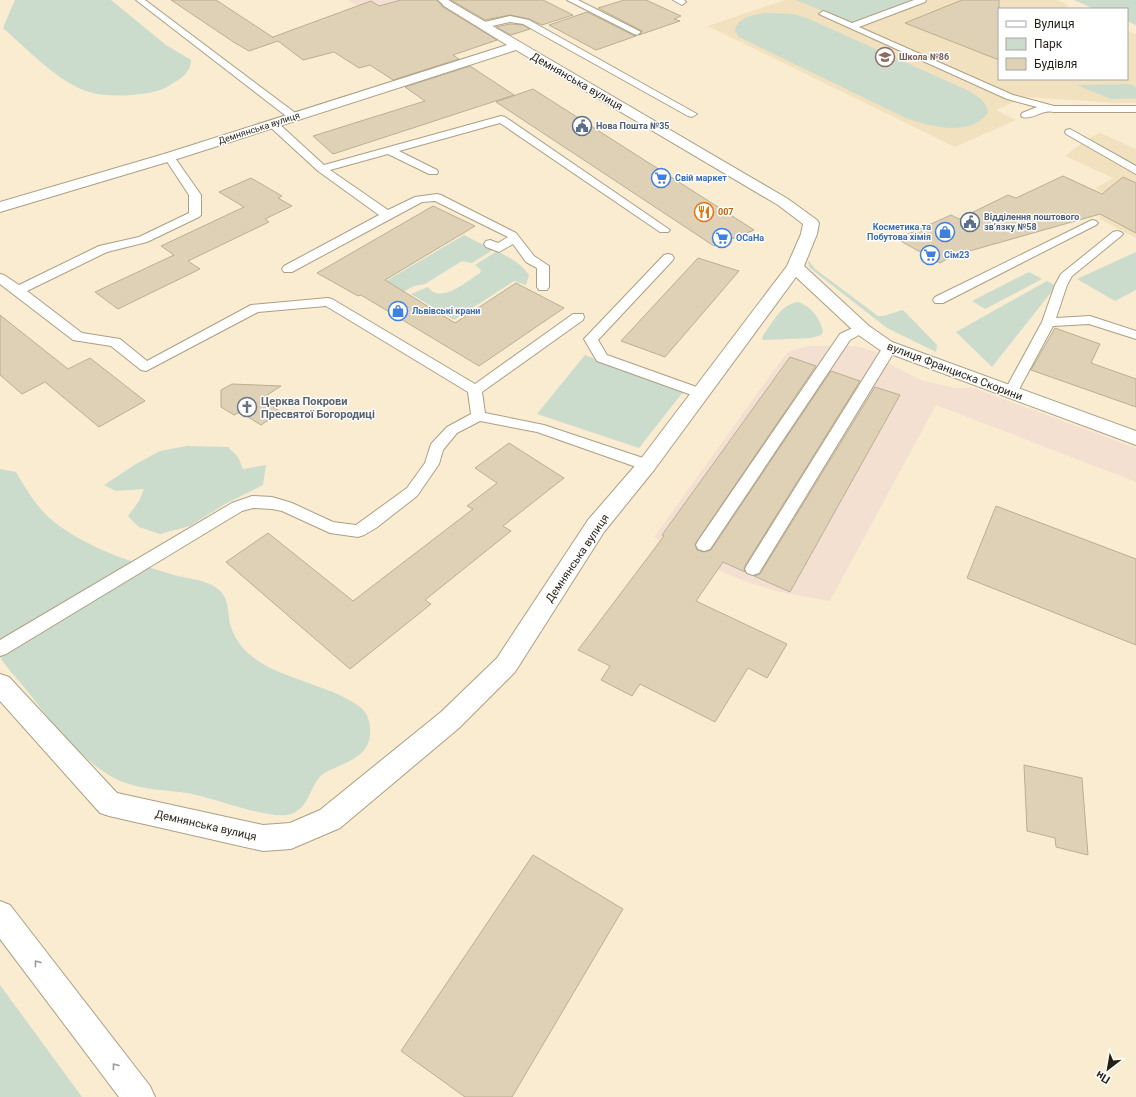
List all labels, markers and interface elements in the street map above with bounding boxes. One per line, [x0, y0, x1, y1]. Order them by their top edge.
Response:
legend [998, 8, 1128, 80]
text: Вулиця [1034, 17, 1075, 31]
text: Парк [1034, 37, 1063, 51]
school or university icon: Школа №86 [874, 46, 896, 68]
street label: Демнянська вулиця [529, 50, 625, 113]
place label: Школа №86 [899, 52, 949, 62]
text: Будівля [1034, 57, 1077, 71]
street label: Демнянська вулиця [217, 110, 301, 146]
public building icon: Нова Пошта №35 [571, 115, 593, 137]
place label: Нова Пошта №35 [596, 121, 670, 131]
supermarket icon: Свій маркет [650, 167, 672, 189]
place label: Свій маркет [675, 173, 727, 183]
restaurant icon: 007 [693, 201, 715, 223]
place label: 007 [718, 207, 734, 217]
public building icon: Відділення поштового зв’язку №58 [959, 211, 981, 233]
place label: Відділення поштового зв’язку №58 [984, 212, 1079, 232]
shop icon: Косметика та Побутова хімія [934, 221, 956, 243]
place label: Косметика та Побутова хімія [867, 222, 931, 242]
supermarket icon: ОСаНа [711, 227, 733, 249]
place label: ОСаНа [736, 233, 764, 243]
supermarket icon: Сім23 [919, 244, 941, 266]
place label: Сім23 [944, 250, 969, 260]
shop icon: Львівські крани [387, 300, 409, 322]
place label: Львівські крани [412, 306, 480, 316]
street label: вулиця Франциска Скорини [885, 340, 1024, 403]
place label: Церква Покрови Пресвятої Богородиці [261, 395, 375, 421]
church icon: Церква Покрови Пресвятої Богородиці [236, 396, 258, 418]
street label: Демнянська вулиця [543, 512, 612, 605]
street label: Демнянська вулиця [154, 807, 258, 844]
one-way arrow [34, 960, 41, 967]
north arrow [1088, 1049, 1128, 1089]
one-way arrow [113, 1063, 120, 1070]
text: Пн [1094, 1068, 1112, 1086]

